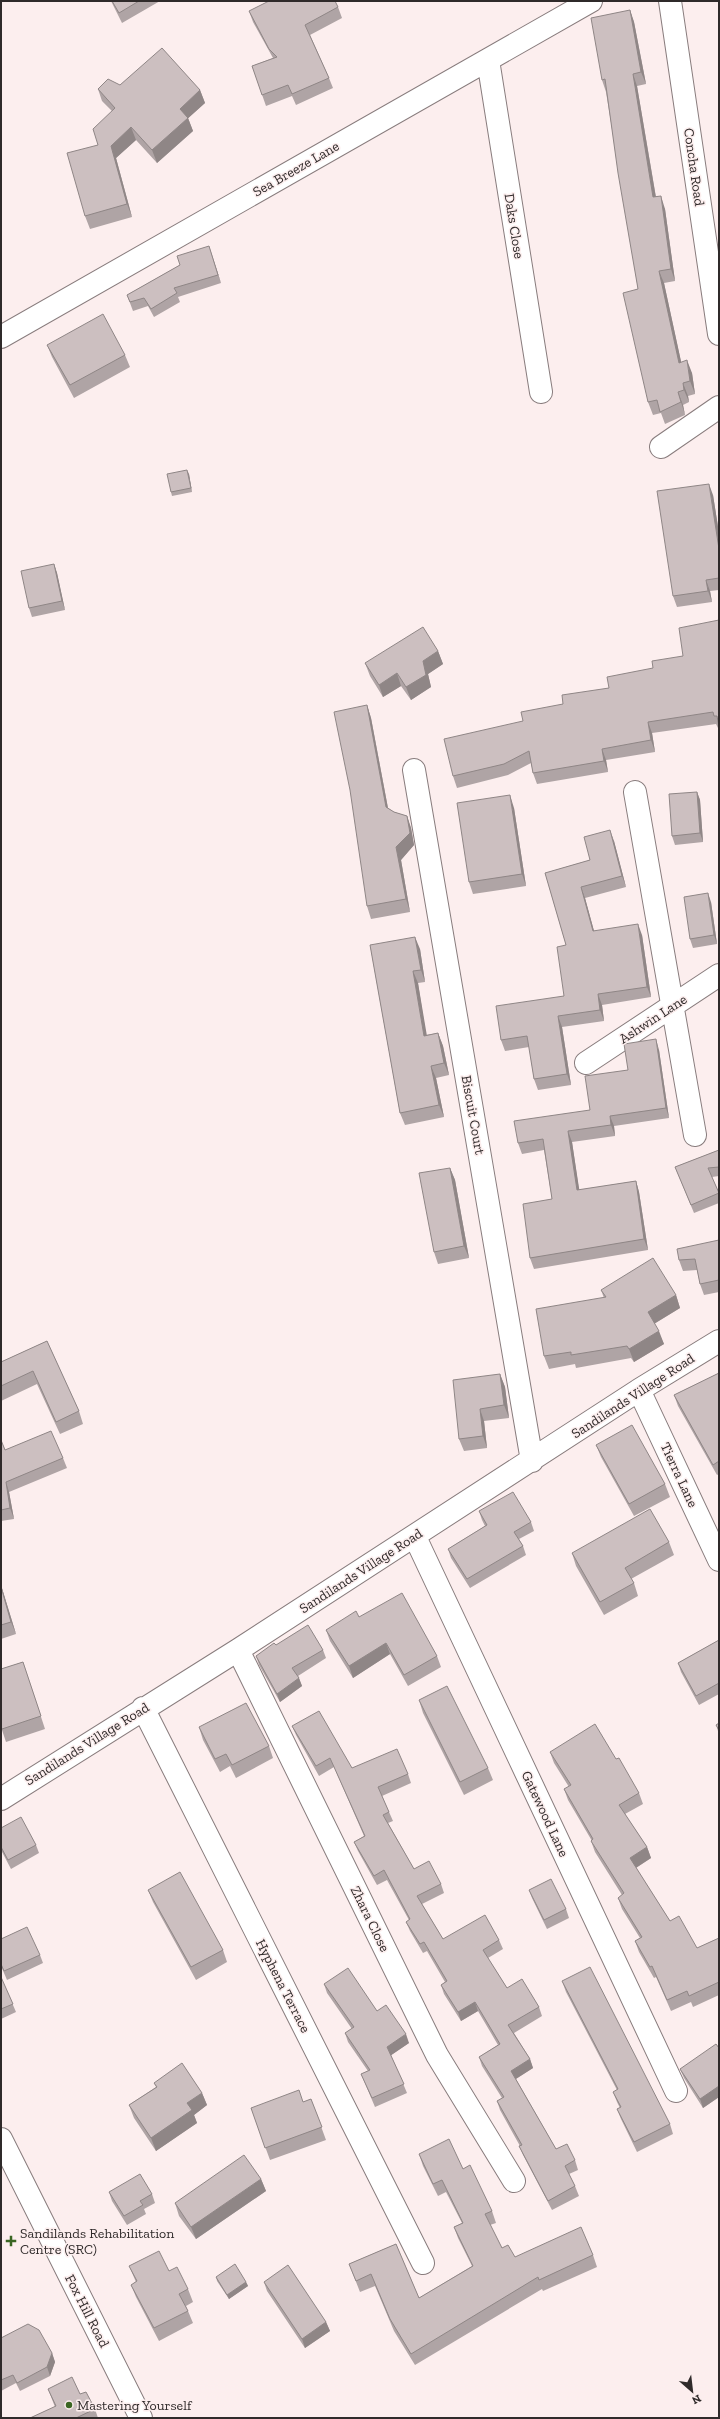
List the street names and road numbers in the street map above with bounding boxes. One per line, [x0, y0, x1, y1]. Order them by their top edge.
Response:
street label: Concha Road [680, 127, 708, 207]
street label: Sea Breeze Lane [250, 137, 342, 201]
street label: Daks Close [500, 192, 528, 260]
street label: Ashwin Lane [616, 991, 691, 1047]
street label: Biscuit Court [458, 1074, 488, 1157]
street label: Sandilands Village Road [568, 1350, 698, 1442]
street label: Tierra Lane [657, 1440, 702, 1511]
street label: Sandilands Village Road [296, 1525, 426, 1617]
street label: Sandilands Village Road [22, 1699, 153, 1789]
street label: Gatewood Lane [518, 1768, 573, 1860]
street label: Zhara Close [347, 1883, 393, 1955]
street label: Hyphena Terrace [252, 1936, 314, 2036]
street label: Fox Hill Road [61, 2271, 113, 2351]

